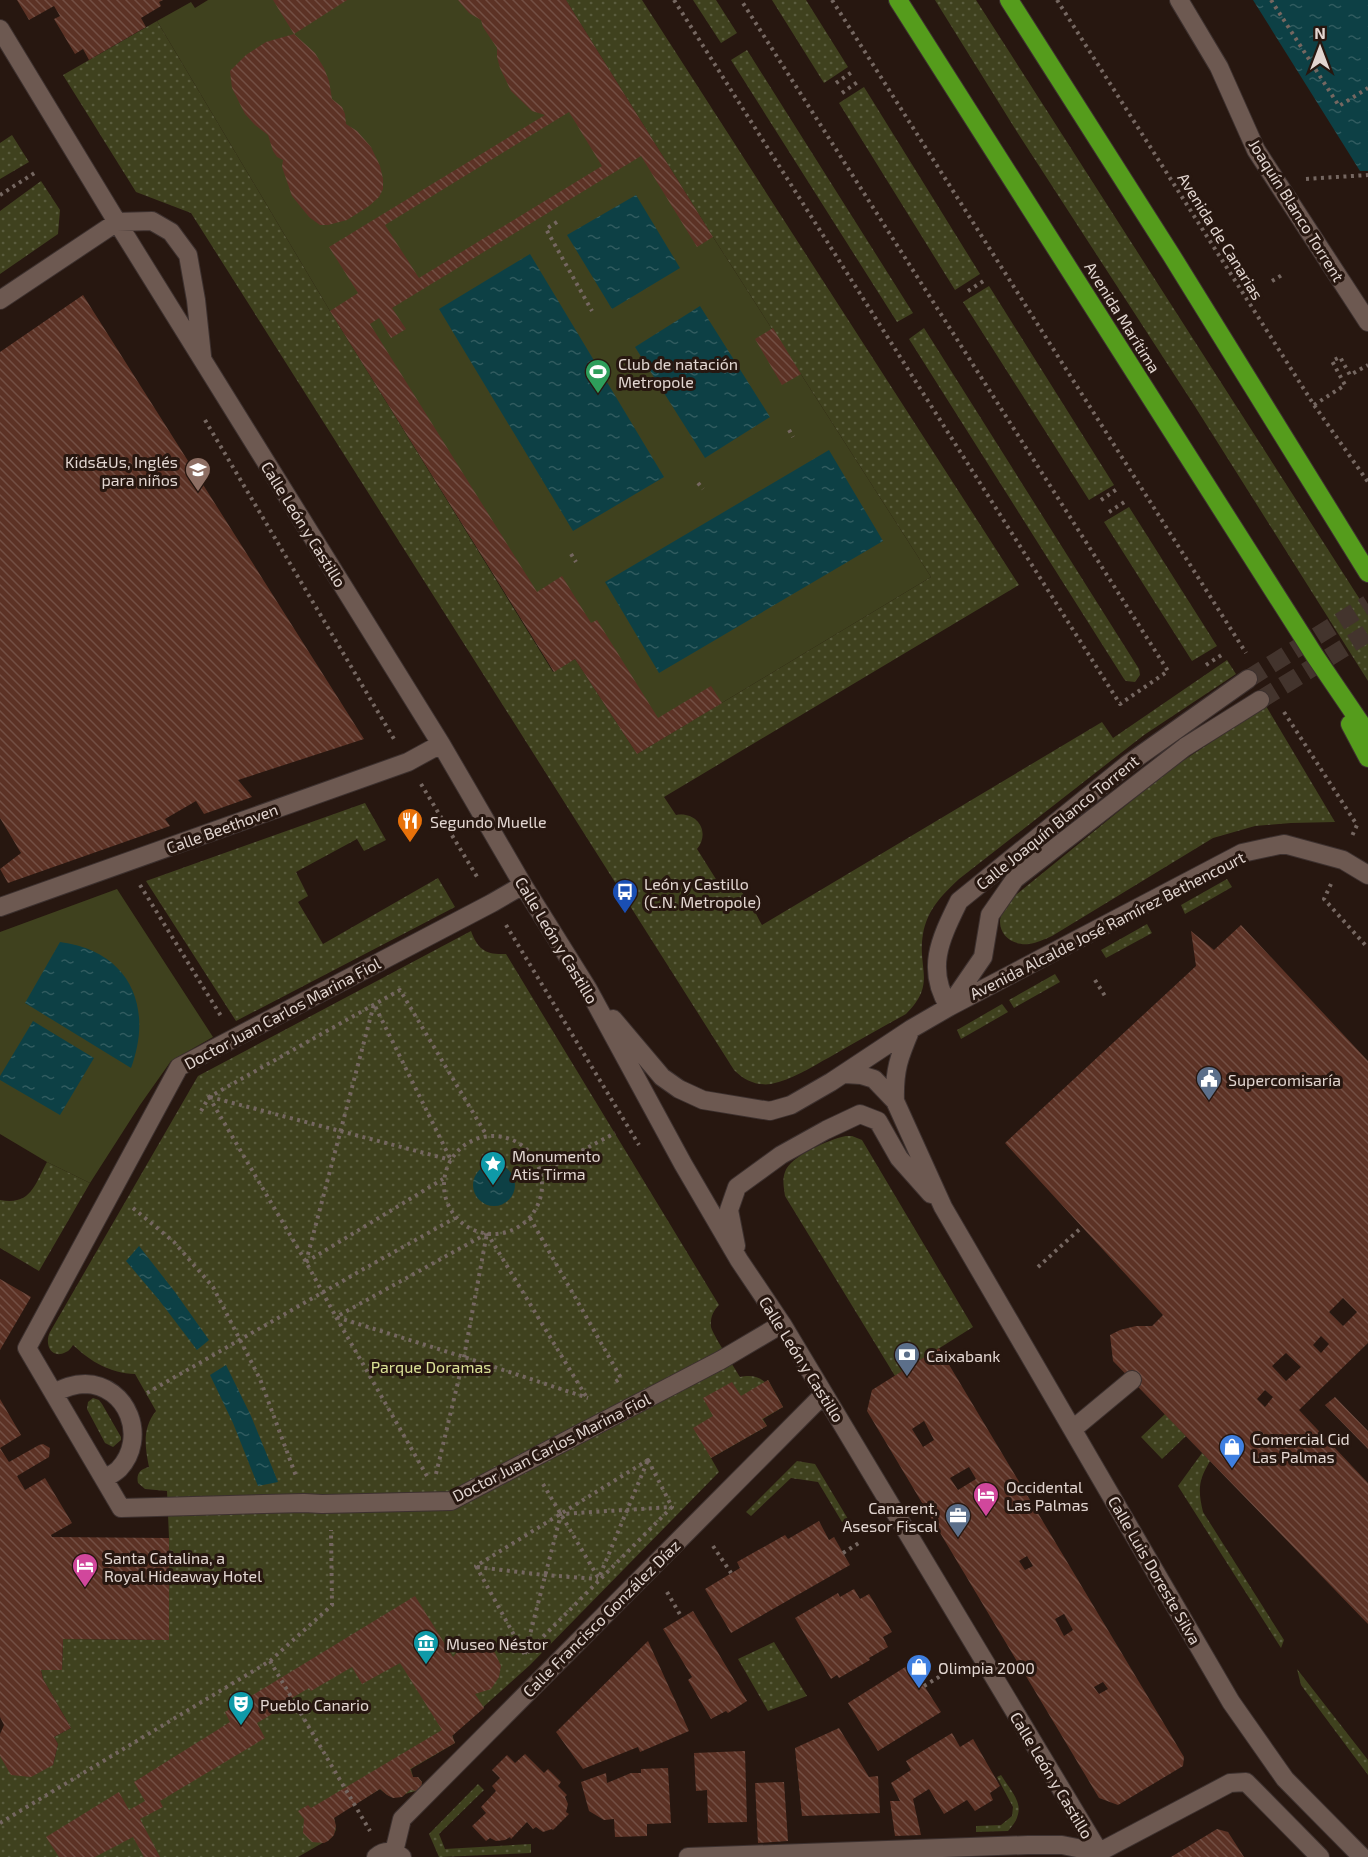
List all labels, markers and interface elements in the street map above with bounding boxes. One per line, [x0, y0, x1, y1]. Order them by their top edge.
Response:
north arrow [1290, 18, 1350, 78]
text: N [1314, 23, 1326, 42]
street label: Joaquín Blanco Torrent [1245, 135, 1349, 285]
street label: Avenida de Canarias [1174, 169, 1268, 303]
street label: Avenida Marítima [1081, 258, 1165, 376]
place label: Club de natación Metropole [618, 354, 738, 391]
sports icon: Club de natación Metropole [583, 357, 613, 395]
place label: Kids&Us, Inglés para niños [65, 452, 178, 489]
school or university icon: Kids&Us, Inglés para niños [183, 455, 213, 493]
street label: Calle León y Castillo [258, 458, 350, 590]
street label: Calle Joaquín Blanco Torrent [972, 751, 1142, 893]
street label: Calle Beethoven [164, 799, 280, 857]
restaurant icon: Segundo Muelle [395, 806, 425, 844]
place label: Segundo Muelle [430, 812, 547, 831]
street label: Avenida Alcalde José Ramírez Bethencourt [966, 847, 1248, 1003]
street label: Calle León y Castillo [512, 873, 602, 1007]
place label: León y Castillo (C.N. Metropole) [644, 874, 761, 911]
bus stop icon: León y Castillo (C.N. Metropole) [610, 877, 640, 915]
street label: Doctor Juan Carlos Marina Fiol [181, 953, 384, 1073]
public building icon: Supercomisaría [1194, 1064, 1224, 1102]
place label: Supercomisaría [1228, 1070, 1341, 1089]
place label: Monumento Atis Tirma [512, 1146, 601, 1183]
place icon: Monumento Atis Tirma [478, 1149, 508, 1187]
street label: Calle León y Castillo [756, 1293, 848, 1425]
bank icon: Caixabank [892, 1340, 922, 1378]
place label: Caixabank [926, 1346, 1000, 1365]
park label: Parque Doramas [371, 1357, 491, 1376]
street label: Doctor Juan Carlos Marina Fiol [449, 1389, 653, 1505]
place label: Comercial Cid Las Palmas [1252, 1429, 1350, 1466]
shop icon: Comercial Cid Las Palmas [1217, 1432, 1247, 1470]
place label: Occidental Las Palmas [1006, 1477, 1089, 1514]
hotel icon: Occidental Las Palmas [971, 1480, 1001, 1518]
street label: Calle Luis Doreste Silva [1105, 1492, 1205, 1648]
place label: Canarent, Asesor Fiscal [842, 1498, 938, 1535]
office icon: Canarent, Asesor Fiscal [943, 1501, 973, 1539]
street label: Calle Francisco González Díaz [518, 1535, 684, 1701]
place label: Santa Catalina, a Royal Hideaway Hotel [104, 1548, 262, 1585]
hotel icon: Santa Catalina, a Royal Hideaway Hotel [70, 1551, 100, 1589]
museum icon: Museo Néstor [411, 1628, 441, 1666]
place label: Museo Néstor [446, 1634, 549, 1653]
shop icon: Olimpia 2000 [904, 1652, 934, 1690]
place label: Olimpia 2000 [938, 1658, 1035, 1677]
theatre icon: Pueblo Canario [226, 1689, 256, 1727]
place label: Pueblo Canario [260, 1695, 369, 1714]
street label: Calle León y Castillo [1007, 1708, 1097, 1842]

